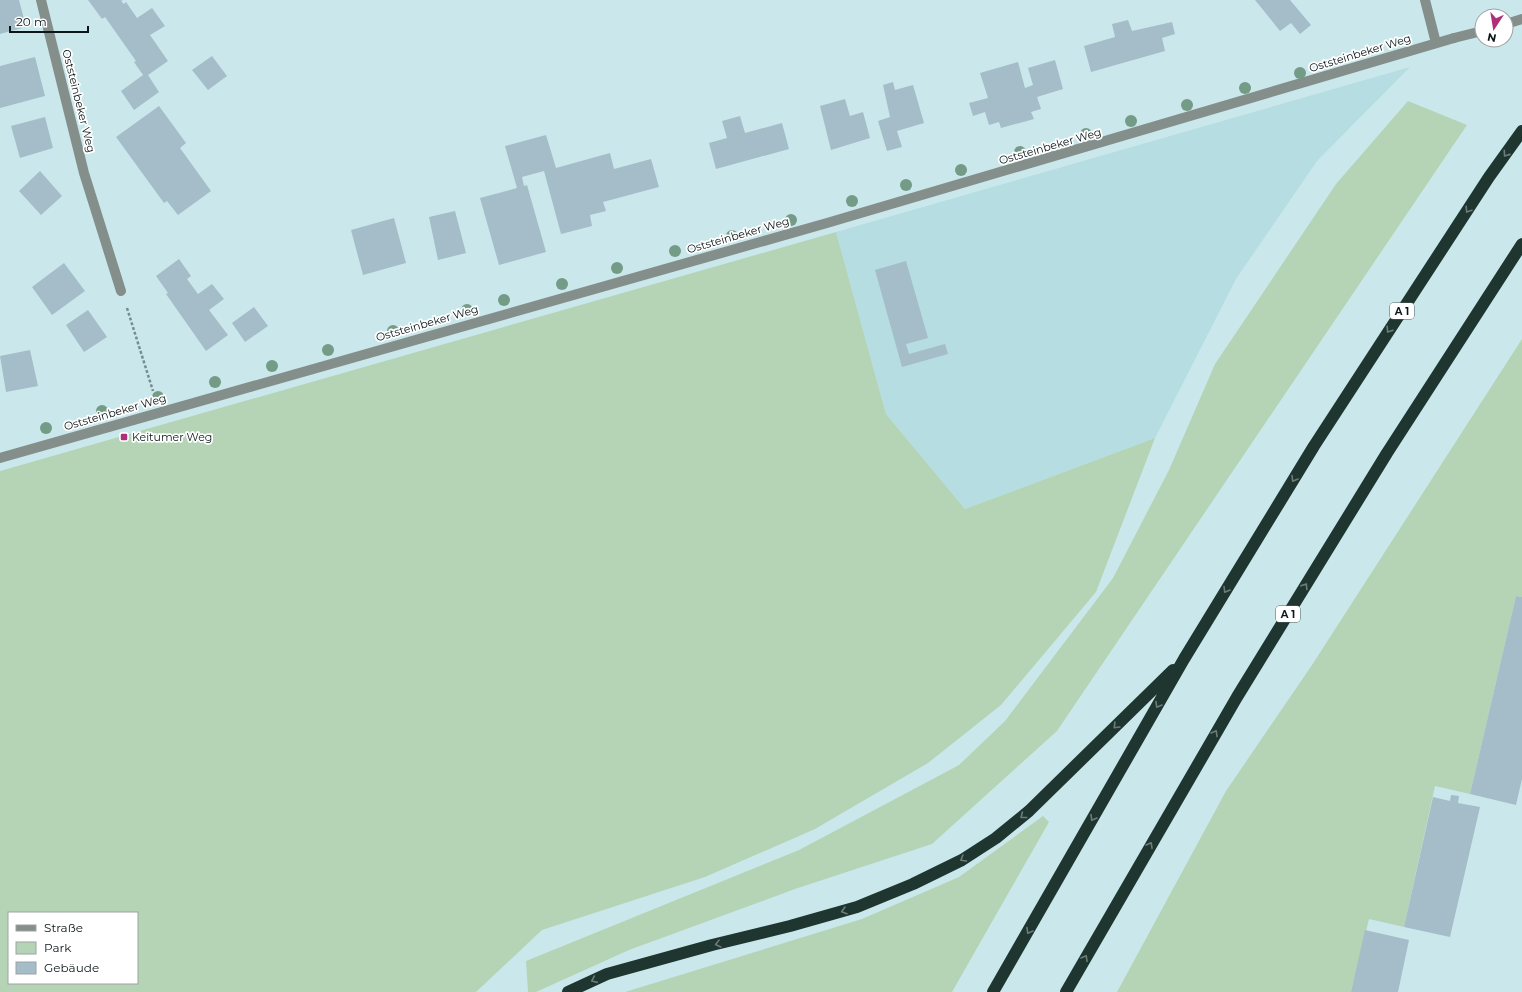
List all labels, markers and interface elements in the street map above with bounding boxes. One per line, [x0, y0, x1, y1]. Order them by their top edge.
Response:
scale bar [10, 8, 88, 34]
north arrow [1474, 8, 1514, 48]
text: 20 m [16, 14, 47, 29]
text: N [1486, 30, 1498, 46]
street label: Oststeinbeker Weg [1307, 31, 1413, 75]
street label: Oststeinbeker Weg [59, 48, 99, 154]
street label: Oststeinbeker Weg [997, 125, 1103, 167]
one-way arrow [1503, 150, 1511, 157]
one-way arrow [1465, 206, 1473, 213]
street label: Oststeinbeker Weg [685, 214, 791, 256]
street label: Oststeinbeker Weg [374, 302, 480, 344]
road number: A 1 [1390, 303, 1414, 319]
one-way arrow [1387, 326, 1394, 333]
street label: Oststeinbeker Weg [62, 391, 168, 433]
place label: Keitumer Weg [132, 430, 212, 444]
marker: Keitumer Weg [119, 432, 129, 442]
one-way arrow [1291, 475, 1298, 482]
one-way arrow [1300, 583, 1307, 590]
one-way arrow [1224, 586, 1231, 593]
road number: A 1 [1276, 606, 1300, 622]
one-way arrow [1156, 701, 1163, 708]
one-way arrow [1113, 721, 1121, 729]
one-way arrow [1211, 730, 1218, 737]
one-way arrow [1021, 812, 1028, 819]
one-way arrow [1091, 814, 1098, 821]
one-way arrow [1145, 842, 1152, 849]
one-way arrow [960, 854, 967, 861]
one-way arrow [841, 906, 848, 915]
legend [8, 912, 138, 984]
text: Straße [44, 920, 83, 935]
one-way arrow [1026, 927, 1033, 934]
one-way arrow [715, 939, 722, 947]
text: Park [44, 940, 72, 955]
one-way arrow [1081, 955, 1088, 962]
text: Gebäude [44, 960, 99, 975]
one-way arrow [590, 975, 598, 983]

